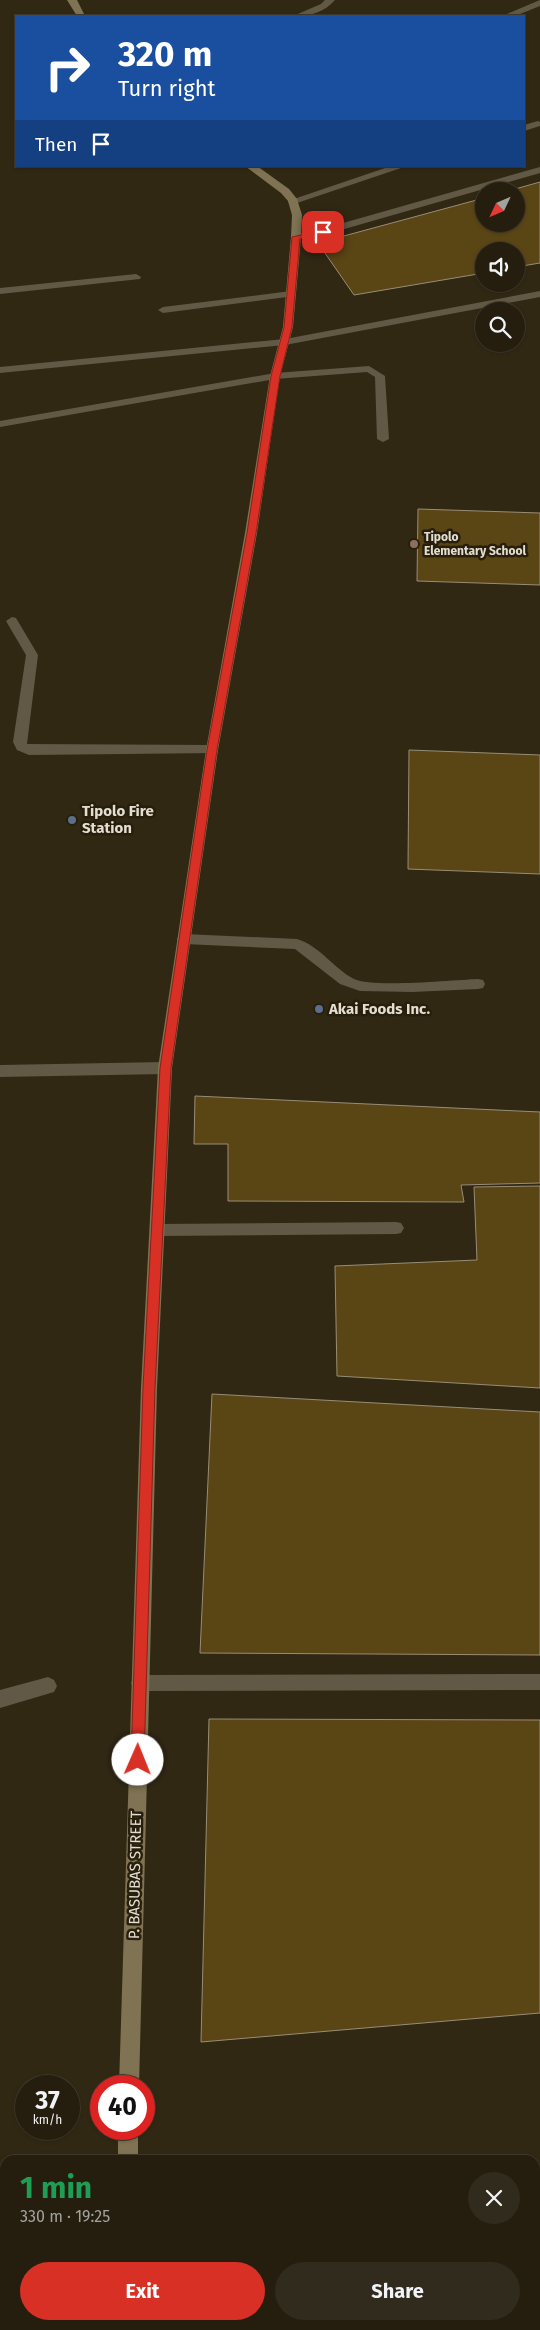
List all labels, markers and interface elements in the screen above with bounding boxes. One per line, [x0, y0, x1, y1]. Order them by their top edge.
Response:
text: 320 m [118, 33, 212, 75]
icon: right [35, 35, 100, 100]
text: Turn right [118, 75, 215, 102]
icon: arrive [87, 130, 115, 158]
text: Then [35, 133, 77, 156]
north arrow [475, 182, 525, 232]
map controls [475, 182, 525, 352]
pin [302, 211, 344, 253]
icon: arrive [309, 218, 337, 246]
button: sound [475, 242, 525, 292]
button: search [475, 302, 525, 352]
place label: Tipolo Elementary School [424, 530, 527, 558]
marker: Tipolo Elementary School [408, 538, 420, 550]
place label: Tipolo Fire Station [82, 802, 154, 837]
marker: Tipolo Fire Station [66, 814, 78, 826]
place label: Akai Foods Inc. [328, 1000, 430, 1018]
marker: Akai Foods Inc. [313, 1003, 325, 1015]
position arrow [111, 1733, 163, 1785]
street label: P. BASUBAS STREET [125, 1810, 145, 1939]
speed limit sign: 40 [90, 2075, 155, 2140]
text: 37 [35, 2086, 60, 2116]
text: km/h [33, 2113, 62, 2127]
text: 1 min [20, 2170, 92, 2206]
button: close [468, 2172, 520, 2224]
text: 330 m · 19:25 [20, 2207, 110, 2226]
button: Exit [20, 2262, 265, 2320]
button: Share [275, 2262, 520, 2320]

